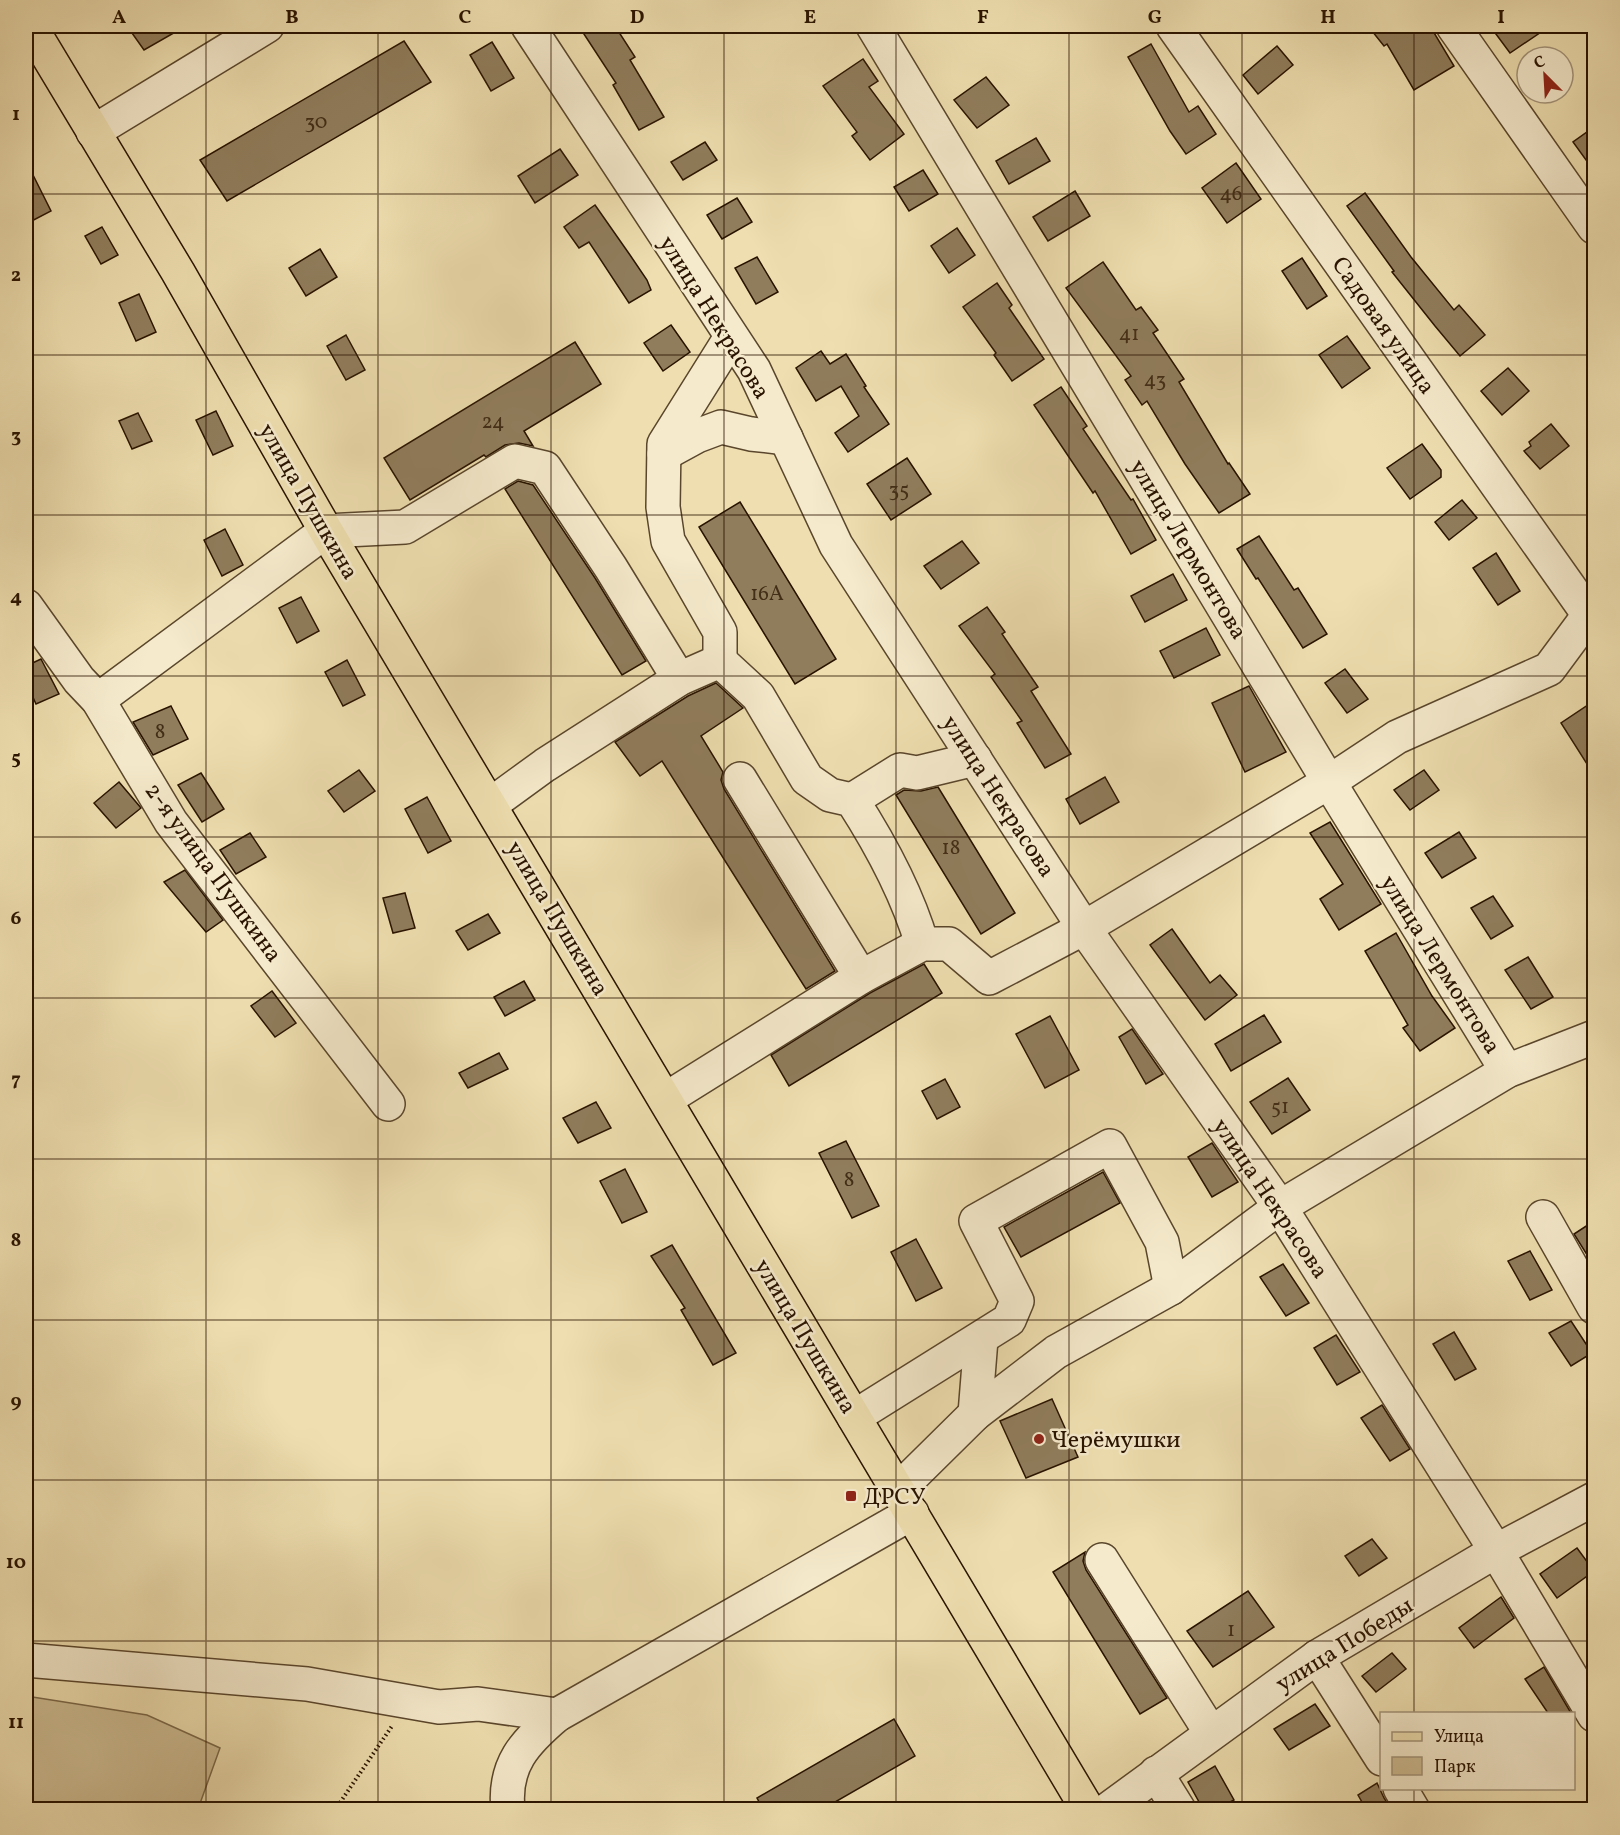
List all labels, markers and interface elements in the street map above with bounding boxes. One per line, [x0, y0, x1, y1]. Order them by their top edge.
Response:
text: A [112, 4, 126, 32]
text: B [285, 4, 299, 32]
text: C [459, 4, 472, 32]
text: D [630, 4, 644, 32]
text: E [804, 4, 816, 32]
text: F [977, 4, 989, 32]
text: G [1148, 4, 1162, 32]
text: H [1320, 4, 1336, 32]
text: I [1497, 4, 1505, 32]
north arrow [1515, 45, 1575, 105]
text: С [1531, 51, 1549, 75]
text: 1 [12, 101, 20, 129]
house number: 30 [305, 108, 327, 137]
house number: 46 [1220, 180, 1242, 209]
street label: улица Некрасова [649, 230, 777, 406]
street label: Садовая улица [1322, 250, 1443, 402]
text: 2 [11, 262, 21, 290]
house number: 41 [1119, 320, 1139, 349]
house number: 43 [1144, 366, 1166, 395]
house number: 24 [481, 408, 505, 437]
street label: улица Пушкина [249, 417, 366, 587]
text: 3 [11, 423, 21, 451]
street label: улица Лермонтова [1120, 453, 1255, 647]
house number: 35 [889, 476, 909, 505]
house number: 16А [750, 580, 784, 609]
text: 4 [10, 584, 22, 612]
street label: улица Некрасова [932, 709, 1063, 885]
house number: 8 [155, 718, 165, 747]
text: 5 [11, 745, 21, 773]
street label: 2-я улица Пушкина [135, 776, 289, 970]
house number: 18 [942, 834, 960, 863]
street label: улица Пушкина [496, 835, 616, 1003]
street label: улица Лермонтова [1371, 869, 1508, 1061]
text: 6 [11, 905, 22, 933]
text: 7 [11, 1066, 21, 1094]
house number: 51 [1271, 1093, 1289, 1122]
street label: улица Некрасова [1203, 1112, 1336, 1286]
house number: 8 [844, 1166, 854, 1195]
text: 8 [11, 1227, 21, 1255]
street label: улица Пушкина [744, 1253, 864, 1421]
text: 9 [10, 1388, 22, 1416]
place label: Черёмушки [1051, 1424, 1181, 1458]
marker: Черёмушки [1032, 1432, 1046, 1446]
place label: ДРСУ [863, 1481, 926, 1515]
marker: ДРСУ [844, 1489, 858, 1503]
text: 10 [6, 1549, 26, 1577]
street label: улица Победы [1270, 1590, 1421, 1702]
house number: 1 [1227, 1616, 1235, 1645]
text: 11 [8, 1709, 24, 1737]
legend [1380, 1712, 1575, 1790]
text: Улица [1434, 1725, 1484, 1750]
text: Парк [1434, 1755, 1476, 1780]

